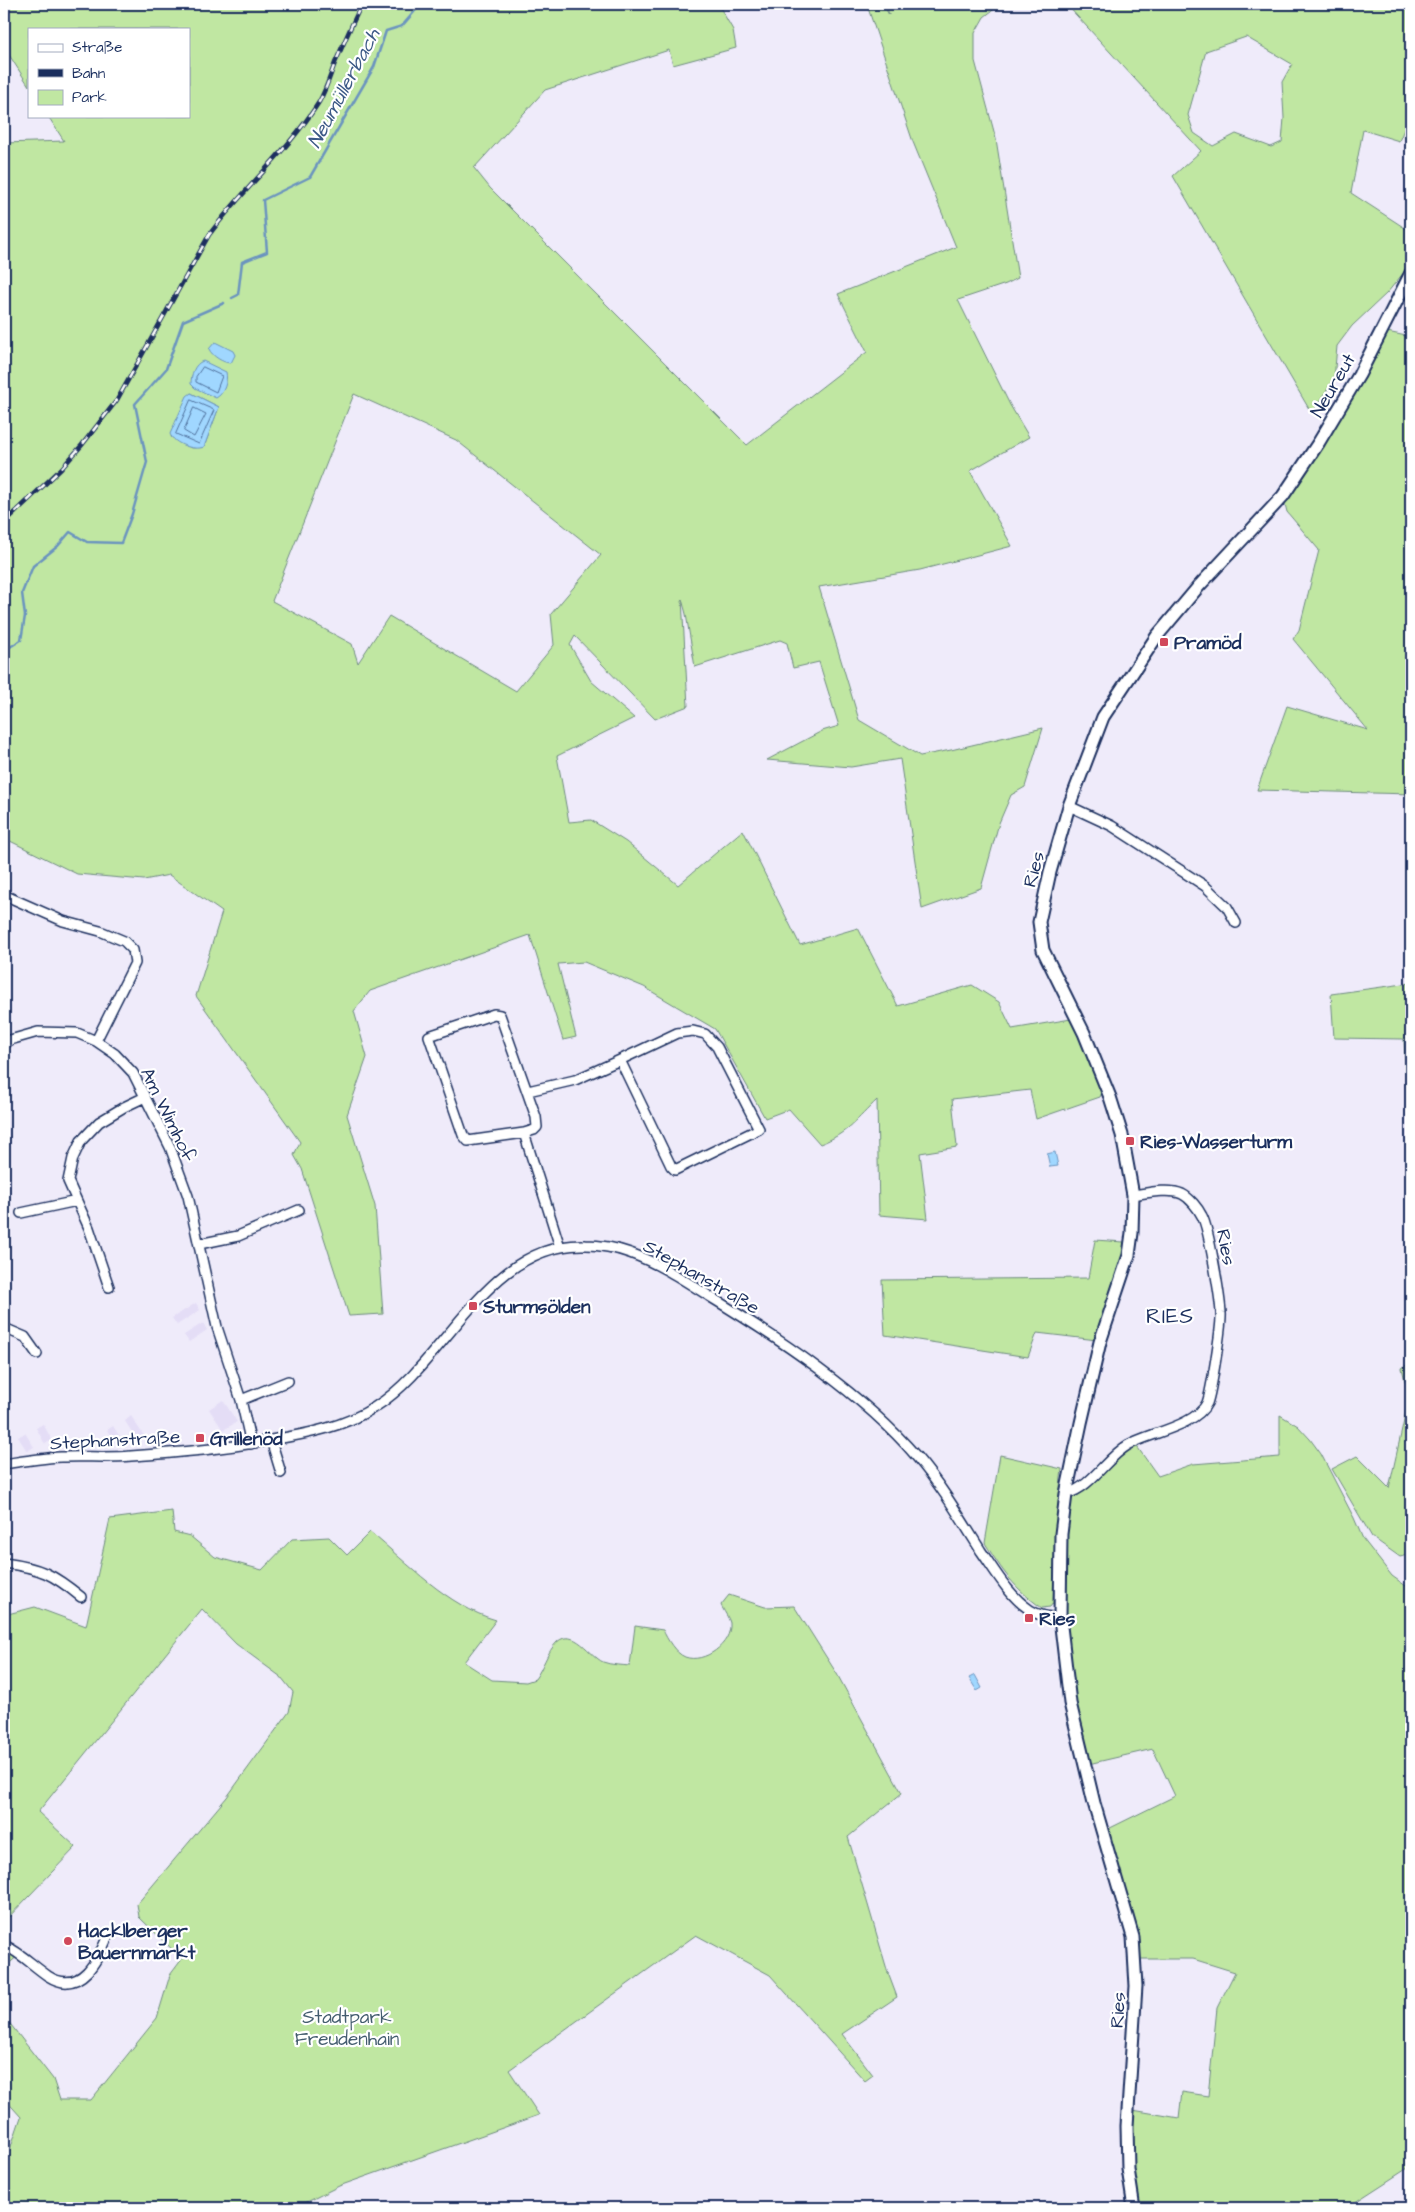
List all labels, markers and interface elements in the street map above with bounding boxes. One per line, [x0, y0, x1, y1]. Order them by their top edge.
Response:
water label: Neumüllerbach [301, 23, 388, 153]
legend [28, 28, 190, 118]
text: Straße [72, 37, 122, 58]
text: Bahn [72, 63, 106, 84]
text: Park [72, 87, 107, 108]
street label: Neureut [1304, 348, 1363, 423]
place label: Pramöd [1174, 630, 1242, 657]
marker: Pramöd [1158, 636, 1170, 648]
street label: Ries [1017, 848, 1052, 890]
street label: Am Wimhof [133, 1063, 202, 1167]
place label: Ries-Wasserturm [1140, 1129, 1293, 1156]
marker: Ries-Wasserturm [1124, 1135, 1136, 1147]
street label: Ries [1209, 1227, 1242, 1268]
street label: Stephanstraße [638, 1233, 765, 1322]
place label: Sturmsölden [482, 1294, 591, 1321]
marker: Sturmsölden [467, 1300, 479, 1312]
district label: RIES [1146, 1302, 1194, 1331]
street label: Stephanstraße [49, 1424, 181, 1457]
place label: Grillenöd [210, 1426, 283, 1453]
marker: Grillenöd [194, 1432, 206, 1444]
place label: Ries [1039, 1606, 1076, 1633]
marker: Ries [1023, 1612, 1035, 1624]
place label: Hacklberger Bauernmarkt [78, 1918, 196, 1967]
marker: Hacklberger Bauernmarkt [62, 1935, 74, 1947]
street label: Ries [1104, 1991, 1133, 2029]
park label: Stadtpark Freudenhain [295, 2004, 399, 2053]

